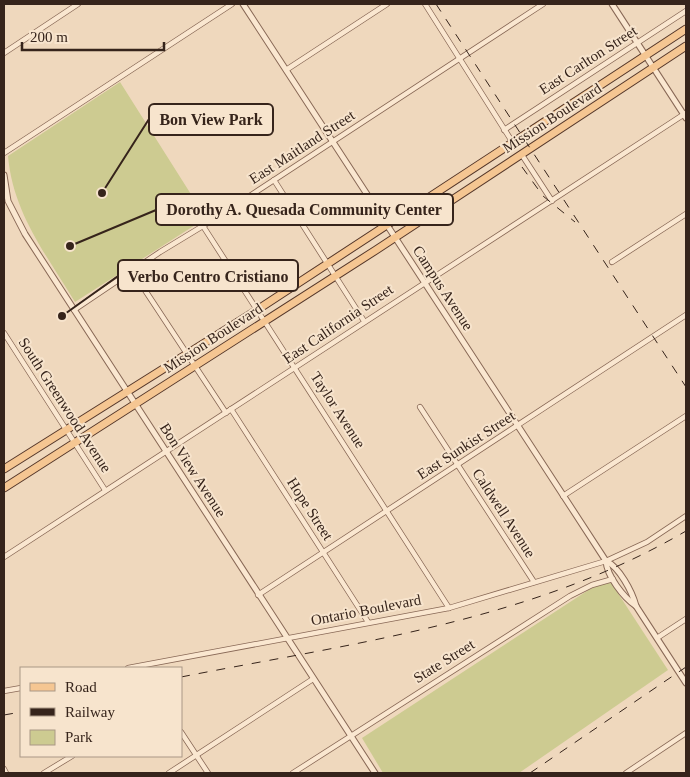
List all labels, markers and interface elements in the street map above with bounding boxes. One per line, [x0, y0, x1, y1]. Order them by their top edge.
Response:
scale bar [22, 20, 165, 52]
street label: East Carlton Street [536, 22, 641, 98]
text: 200 m [30, 29, 68, 45]
street label: Mission Boulevard [500, 80, 605, 156]
callout: Bon View Park [149, 104, 273, 135]
street label: East Maitland Street [246, 106, 358, 187]
text: Bon View Park [159, 111, 263, 128]
callout: Dorothy A. Quesada Community Center [156, 194, 453, 225]
text: Dorothy A. Quesada Community Center [166, 201, 442, 219]
street label: Campus Avenue [410, 243, 476, 334]
callout: Verbo Centro Cristiano [118, 260, 298, 291]
text: Verbo Centro Cristiano [128, 268, 288, 285]
street label: East California Street [280, 281, 397, 367]
street label: Mission Boulevard [161, 300, 266, 376]
street label: South Greenwood Avenue [15, 335, 115, 476]
street label: Taylor Avenue [307, 369, 369, 451]
street label: East Sunkist Street [414, 407, 519, 483]
street label: Bon View Avenue [157, 420, 229, 520]
street label: Caldwell Avenue [469, 466, 539, 561]
street label: Hope Street [284, 475, 337, 544]
street label: Ontario Boulevard [309, 591, 423, 629]
street label: State Street [411, 636, 478, 686]
legend [20, 667, 182, 757]
text: Road [65, 679, 97, 695]
text: Railway [65, 704, 115, 720]
text: Park [65, 729, 93, 745]

